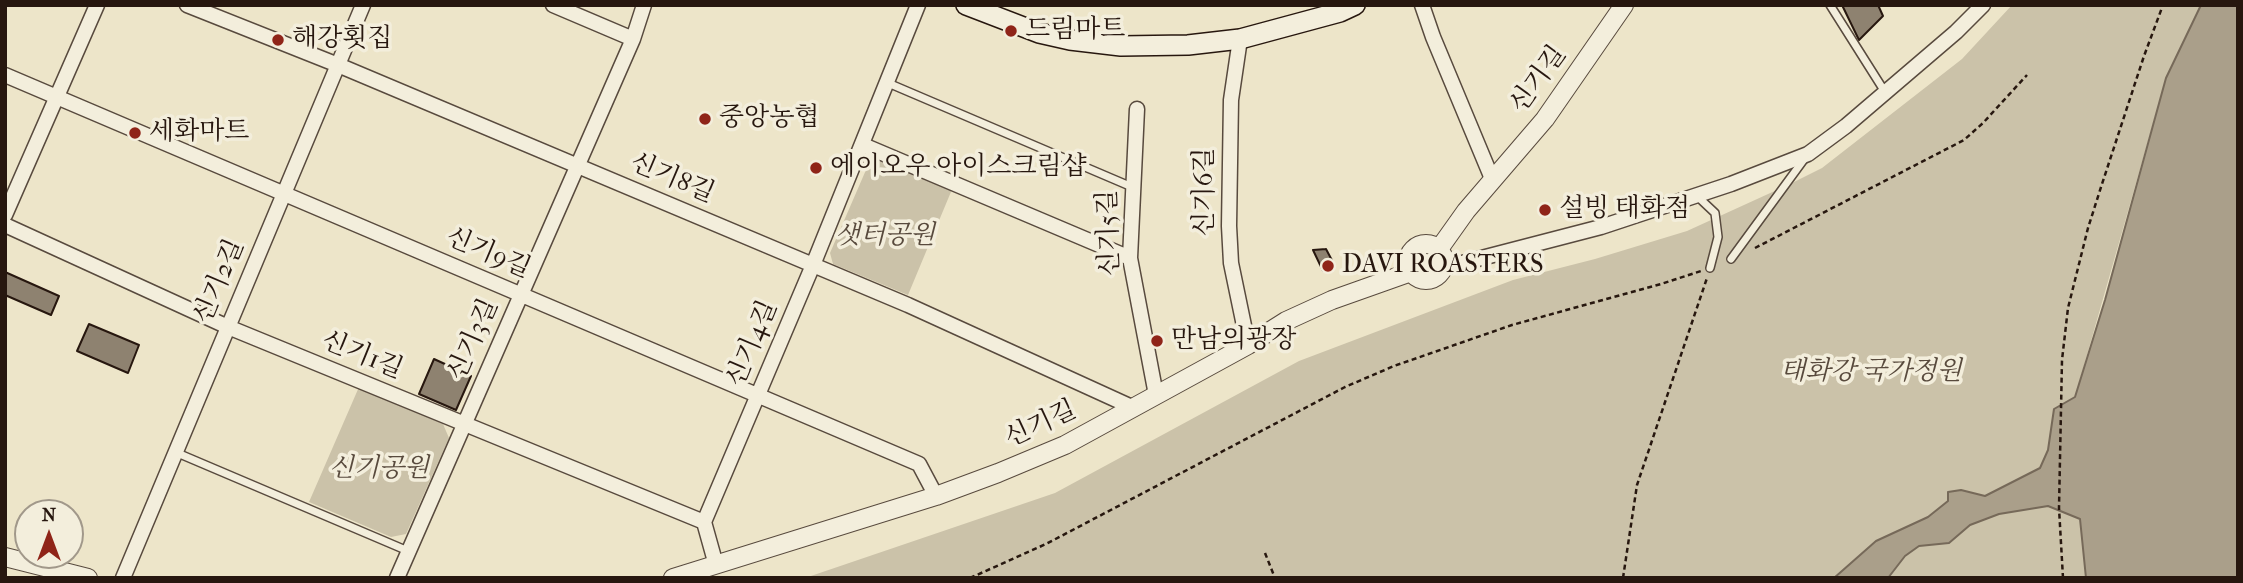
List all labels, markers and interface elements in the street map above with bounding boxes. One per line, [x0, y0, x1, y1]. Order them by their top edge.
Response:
place label: 드림마트 [1025, 15, 1125, 47]
marker: 드림마트 [1003, 23, 1019, 39]
place label: 해강횟집 [292, 24, 392, 56]
marker: 해강횟집 [270, 32, 286, 48]
street label: 신기길 [1504, 40, 1574, 120]
place label: 중앙농협 [719, 103, 819, 135]
marker: 중앙농협 [697, 111, 713, 127]
place label: 세화마트 [149, 117, 249, 149]
marker: 세화마트 [127, 125, 143, 141]
street label: 신기8길 [625, 147, 719, 211]
street label: 신기6길 [1190, 147, 1222, 237]
place label: 에이오우 아이스크림샵 [830, 152, 1087, 184]
marker: 에이오우 아이스크림샵 [808, 160, 824, 176]
street label: 신기5길 [1093, 189, 1127, 277]
place label: 설빙 태화점 [1559, 194, 1690, 226]
marker: 설빙 태화점 [1537, 202, 1553, 218]
park label: 샛터공원 [835, 221, 935, 253]
street label: 신기9길 [441, 222, 535, 286]
street label: 신기2길 [188, 235, 252, 329]
place label: DAVI ROASTERS [1342, 250, 1543, 282]
marker: DAVI ROASTERS [1320, 258, 1336, 274]
street label: 신기3길 [442, 294, 506, 386]
street label: 신기4길 [721, 296, 785, 392]
place label: 만남의광장 [1171, 325, 1297, 357]
street label: 신기1길 [317, 326, 407, 386]
marker: 만남의광장 [1149, 333, 1165, 349]
park label: 태화강 국가정원 [1780, 357, 1962, 389]
street label: 신기길 [1000, 395, 1082, 455]
park label: 신기공원 [329, 454, 429, 486]
north arrow [14, 499, 84, 569]
text: N [42, 504, 56, 526]

